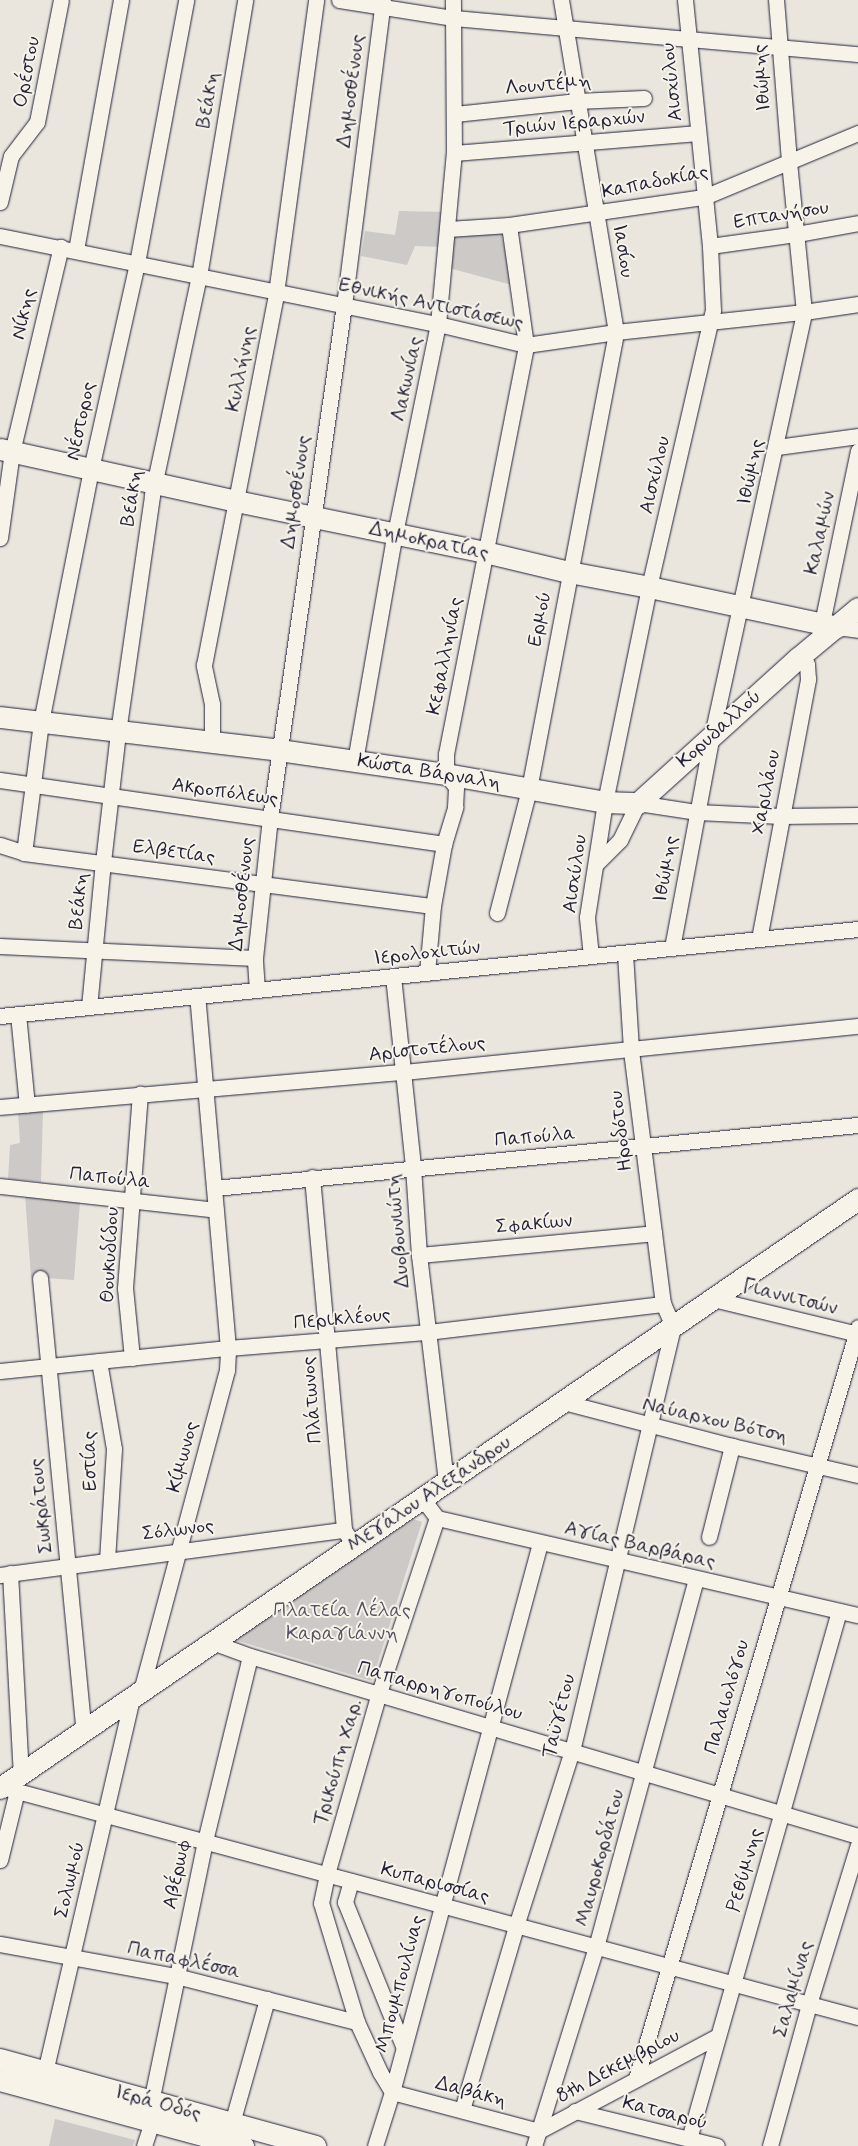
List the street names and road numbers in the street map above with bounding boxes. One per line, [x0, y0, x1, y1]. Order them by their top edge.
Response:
street label: Δημοσθένους [332, 33, 370, 149]
street label: Ορέστου [8, 34, 46, 110]
street label: Αισχύλου [656, 41, 688, 123]
street label: Ιθώμης [748, 44, 776, 112]
street label: Λουντέμη [504, 69, 592, 101]
street label: Βεάκη [191, 70, 225, 130]
street label: Τριών Ιεραρχών [502, 105, 646, 141]
street label: Καπαδοκίας [600, 160, 710, 204]
street label: Επτανήσου [732, 196, 830, 234]
street label: Ιασίου [607, 223, 639, 279]
street label: Εθνικής Αντιστάσεως [336, 273, 526, 335]
street label: Νίκης [6, 286, 42, 342]
street label: Κυλλήνης [221, 324, 261, 414]
street label: Λακωνίας [386, 334, 428, 424]
street label: Νέστορος [61, 380, 101, 462]
street label: Δημοσθένους [276, 434, 316, 550]
street label: Αισχύλου [634, 434, 676, 516]
street label: Ιθώμης [732, 437, 770, 507]
street label: Βεάκη [116, 468, 148, 528]
street label: Καλαμών [799, 489, 841, 577]
street label: Δημοκρατίας [367, 517, 491, 565]
street label: Ερμού [523, 590, 557, 648]
street label: Κεφαλληνίας [422, 595, 468, 717]
street label: Κορυδαλλού [672, 685, 766, 773]
street label: Χαριλάου [746, 748, 786, 836]
street label: Κώστα Βάρναλη [355, 749, 503, 795]
street label: Ακροπόλεως [170, 773, 280, 811]
street label: Αισχύλου [558, 833, 592, 915]
street label: Ελβετίας [131, 834, 217, 870]
street label: Ιθώμης [648, 834, 684, 904]
street label: Δημοσθένους [224, 836, 260, 952]
street label: Βεάκη [64, 871, 94, 931]
street label: Ιερολοχιτών [373, 935, 481, 971]
street label: Αριστοτέλους [367, 1031, 487, 1067]
street label: Ηροδότου [604, 1089, 638, 1173]
street label: Παπούλα [493, 1121, 577, 1153]
street label: Παπούλα [68, 1162, 152, 1194]
street label: Δυοβουνιώτη [381, 1173, 415, 1289]
street label: Θουκυδίδου [96, 1206, 124, 1304]
street label: Σφακίων [495, 1209, 573, 1239]
street label: Γιαννιτσών [740, 1274, 840, 1320]
street label: Περικλέους [293, 1303, 391, 1335]
street label: Πλάτωνος [296, 1356, 328, 1444]
street label: Ναύαρχου Βότση [640, 1392, 790, 1448]
street label: Κίμωνος [162, 1419, 204, 1495]
street label: Μεγάλου Αλεξάνδρου [343, 1430, 515, 1558]
street label: Εστίας [77, 1431, 103, 1491]
street label: Σωκράτους [24, 1457, 58, 1555]
street label: Σόλωνος [141, 1514, 215, 1546]
street label: Αγίας Βαρβάρας [562, 1516, 718, 1574]
street label: Παλαιολόγου [699, 1637, 755, 1757]
street label: Παπαρρηγοπούλου [355, 1656, 525, 1726]
street label: Ταϋγέτου [537, 1672, 581, 1760]
street label: Τρικούπη Χαρ. [308, 1696, 368, 1828]
street label: Μαυροκορδάτου [570, 1787, 630, 1929]
street label: Ρεθύμνης [722, 1825, 768, 1915]
street label: Αβέρωφ [158, 1837, 196, 1911]
street label: Σολωμού [50, 1839, 90, 1921]
street label: Κυπαρισσίας [378, 1857, 492, 1909]
street label: Μπουμπουλίνας [370, 1912, 430, 2056]
street label: Παπαφλέσσα [125, 1936, 243, 1984]
street label: Σαλαμίνας [768, 1938, 818, 2040]
street label: 8th Δεκεμβριου [552, 2023, 684, 2109]
street label: Δαβάκη [433, 2071, 509, 2113]
street label: Ιερά Οδός [112, 2080, 204, 2126]
street label: Κατσαρού [620, 2091, 710, 2135]

